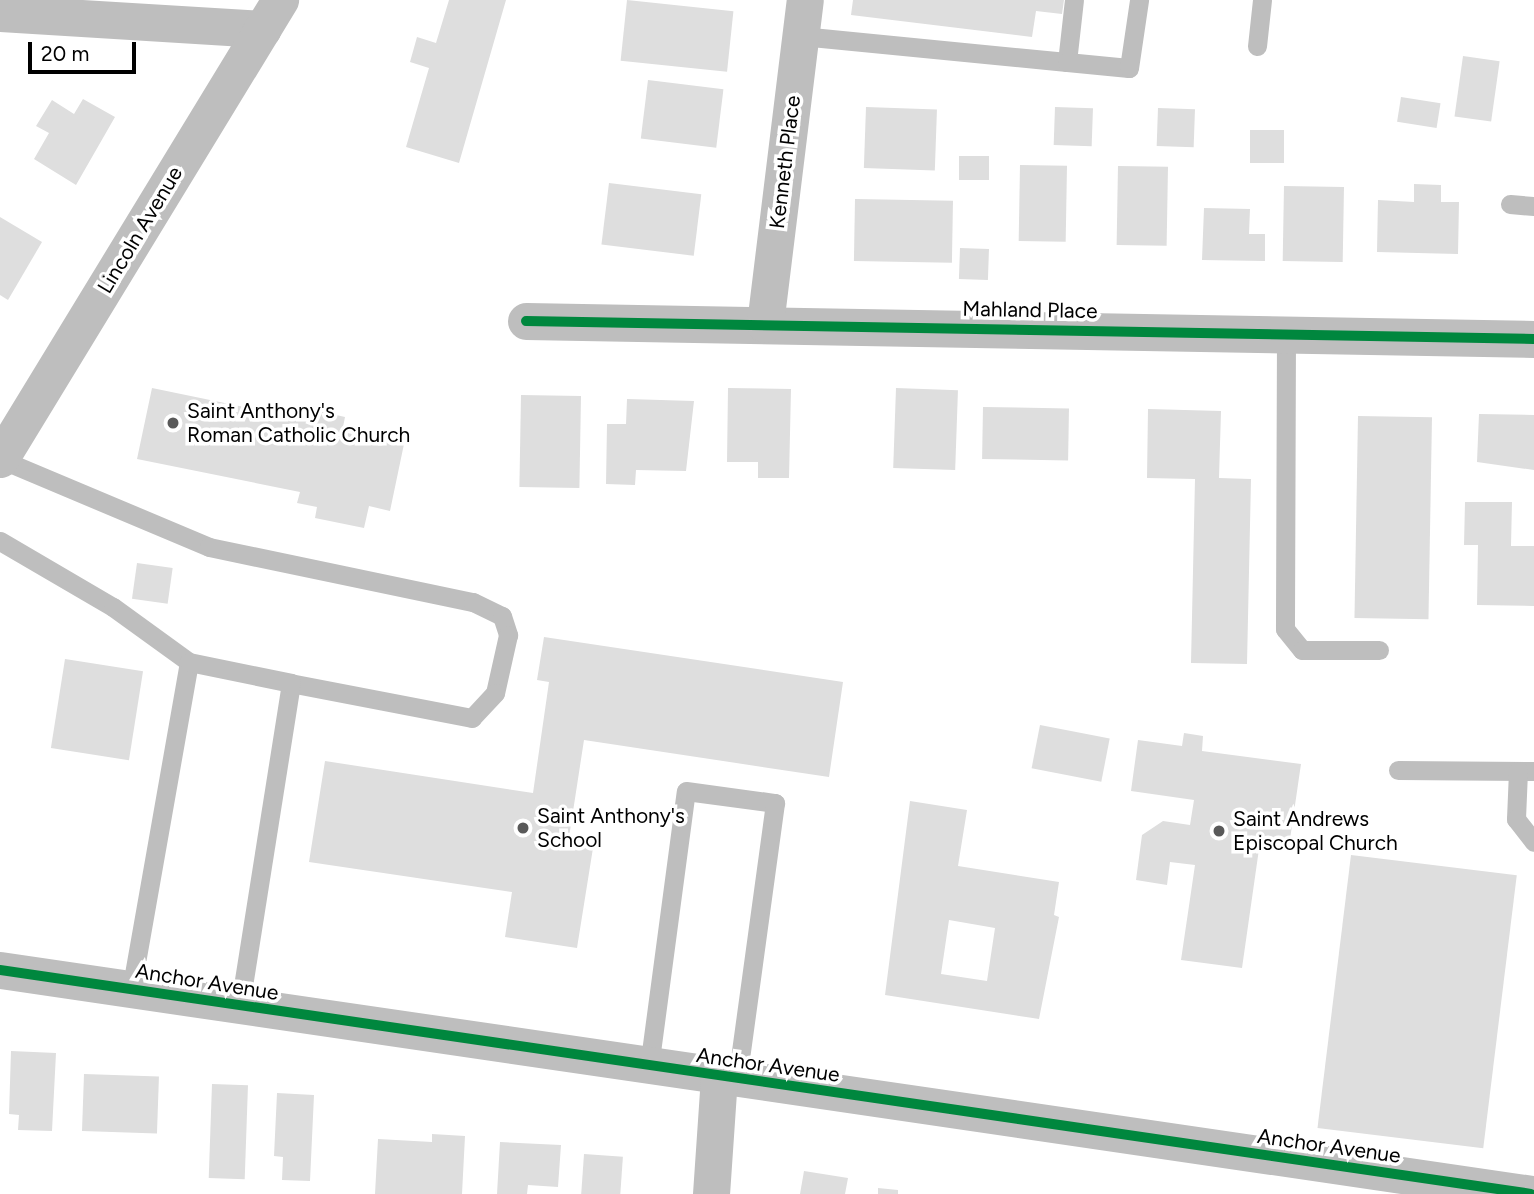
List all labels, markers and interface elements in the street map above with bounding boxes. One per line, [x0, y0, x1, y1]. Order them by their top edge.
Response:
scale bar [32, 28, 140, 72]
text: 20 m [41, 41, 89, 66]
street label: Kenneth Place [764, 94, 806, 230]
street label: Lincoln Avenue [92, 162, 188, 298]
street label: Mahland Place [962, 296, 1098, 324]
place label: Saint Anthony's Roman Catholic Church [187, 398, 410, 448]
marker: Saint Anthony's Roman Catholic Church [165, 415, 181, 431]
place label: Saint Anthony's School [537, 803, 685, 853]
place label: Saint Andrews Episcopal Church [1233, 806, 1398, 856]
marker: Saint Anthony's School [515, 820, 531, 836]
marker: Saint Andrews Episcopal Church [1211, 823, 1227, 839]
street label: Anchor Avenue [134, 958, 280, 1006]
street label: Anchor Avenue [695, 1042, 841, 1088]
street label: Anchor Avenue [1256, 1123, 1402, 1169]

